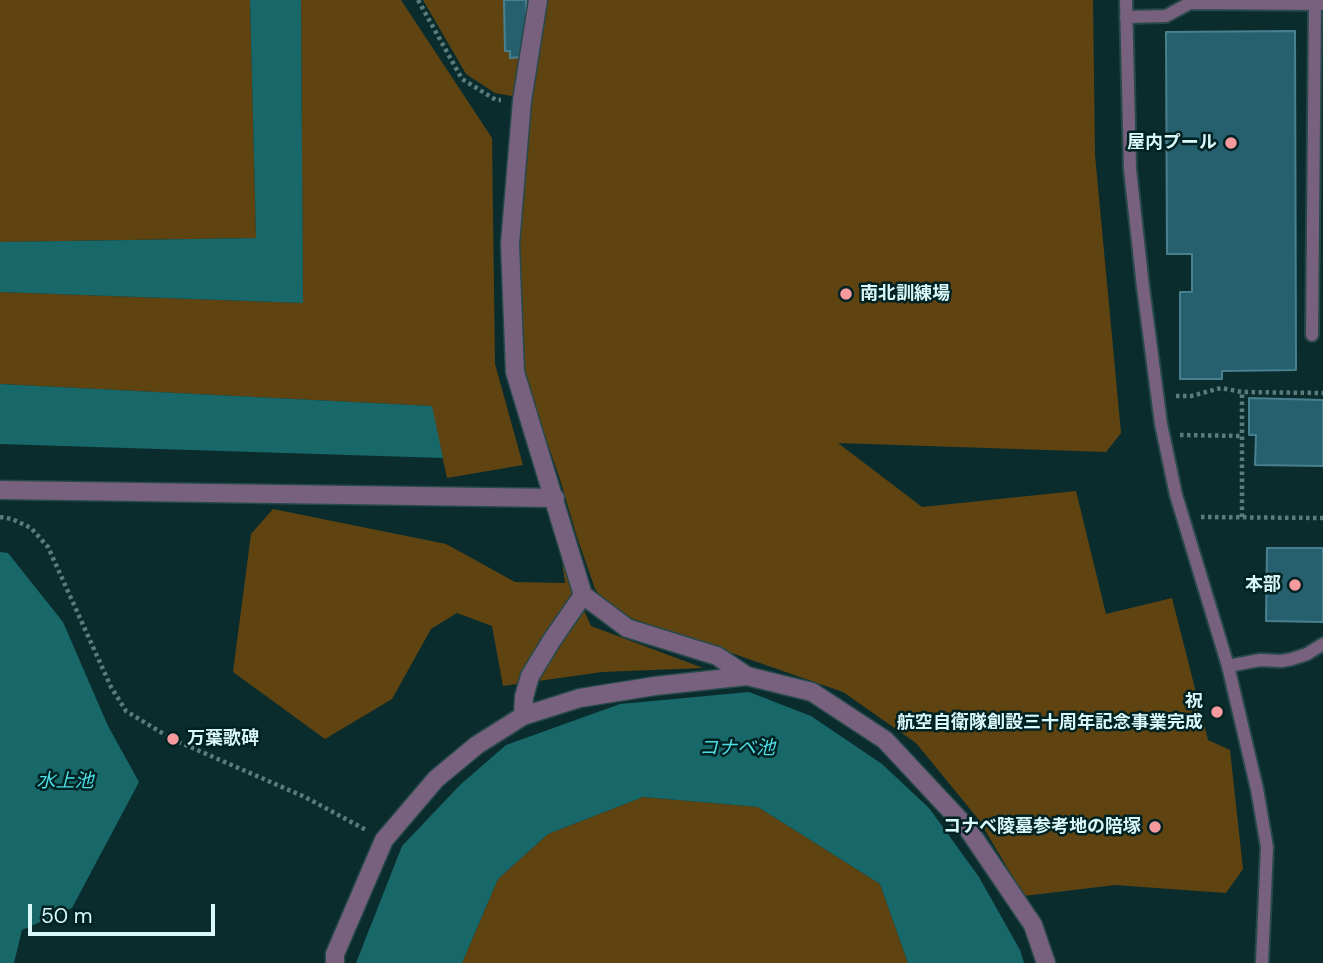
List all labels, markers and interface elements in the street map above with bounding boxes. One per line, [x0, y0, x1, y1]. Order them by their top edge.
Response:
place label: 屋内プール [1127, 132, 1217, 154]
marker: 屋内プール [1223, 135, 1239, 151]
place label: 南北訓練場 [860, 283, 950, 305]
marker: 南北訓練場 [838, 286, 854, 302]
place label: 本部 [1245, 574, 1281, 596]
marker: 本部 [1287, 577, 1303, 593]
place label: 祝 航空自衛隊創設三十周年記念事業完成 [897, 691, 1203, 734]
marker: 祝 航空自衛隊創設三十周年記念事業完成 [1209, 704, 1225, 720]
place label: 万葉歌碑 [187, 728, 259, 750]
marker: 万葉歌碑 [165, 731, 181, 747]
water label: コナベ池 [699, 738, 775, 760]
water label: 水上池 [37, 771, 93, 793]
place label: コナベ陵墓参考地の陪塚 [943, 816, 1141, 838]
marker: コナベ陵墓参考地の陪塚 [1147, 819, 1163, 835]
scale bar [32, 890, 219, 934]
text: 50 m [41, 902, 92, 930]

